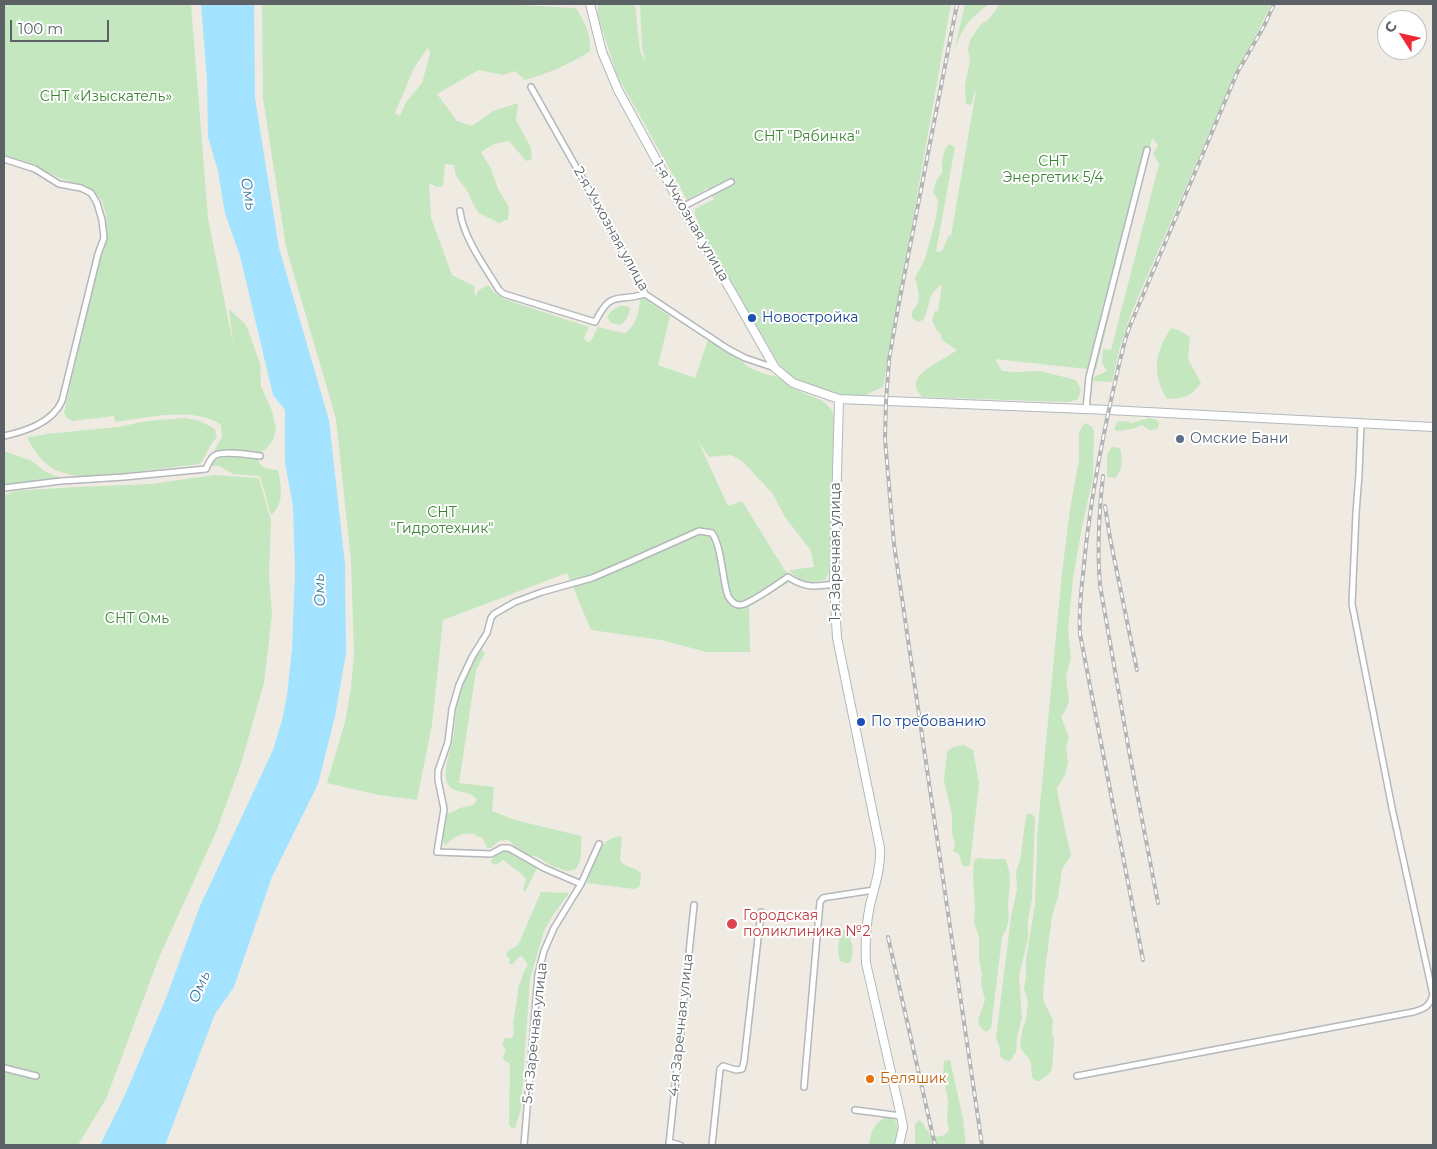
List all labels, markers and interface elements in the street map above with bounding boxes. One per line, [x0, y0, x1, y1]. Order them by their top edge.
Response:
scale bar [12, 10, 111, 42]
north arrow [1377, 10, 1427, 60]
text: С [1380, 18, 1401, 36]
text: 100 m [18, 19, 63, 38]
park label: СНТ «Изыскатель» [40, 89, 172, 105]
park label: СНТ "Рябинка" [754, 129, 860, 145]
park label: СНТ Энергетик 5/4 [1002, 154, 1104, 186]
street label: 1-я Учхозная улица [650, 158, 732, 284]
street label: 2-я Учхозная улица [570, 164, 652, 294]
water label: Омь [236, 176, 260, 212]
place label: Новостройка [762, 310, 858, 326]
marker: Новостройка [746, 312, 758, 324]
place label: Омские Бани [1190, 431, 1288, 447]
marker: Омские Бани [1174, 433, 1186, 445]
street label: 1-я Заречная улица [828, 482, 844, 622]
park label: СНТ "Гидротехник" [390, 505, 494, 538]
water label: Омь [310, 573, 330, 607]
park label: СНТ Омь [105, 611, 169, 627]
place label: По требованию [871, 714, 986, 730]
marker: По требованию [855, 716, 867, 728]
place label: Городская поликлиника №2 [743, 908, 870, 940]
marker: Городская поликлиника №2 [725, 917, 739, 931]
street label: 4-я Заречная улица [665, 953, 697, 1097]
street label: 5-я Заречная улица [519, 961, 551, 1105]
water label: Омь [185, 968, 215, 1006]
place label: Беляшик [880, 1071, 947, 1087]
marker: Беляшик [864, 1073, 876, 1085]

